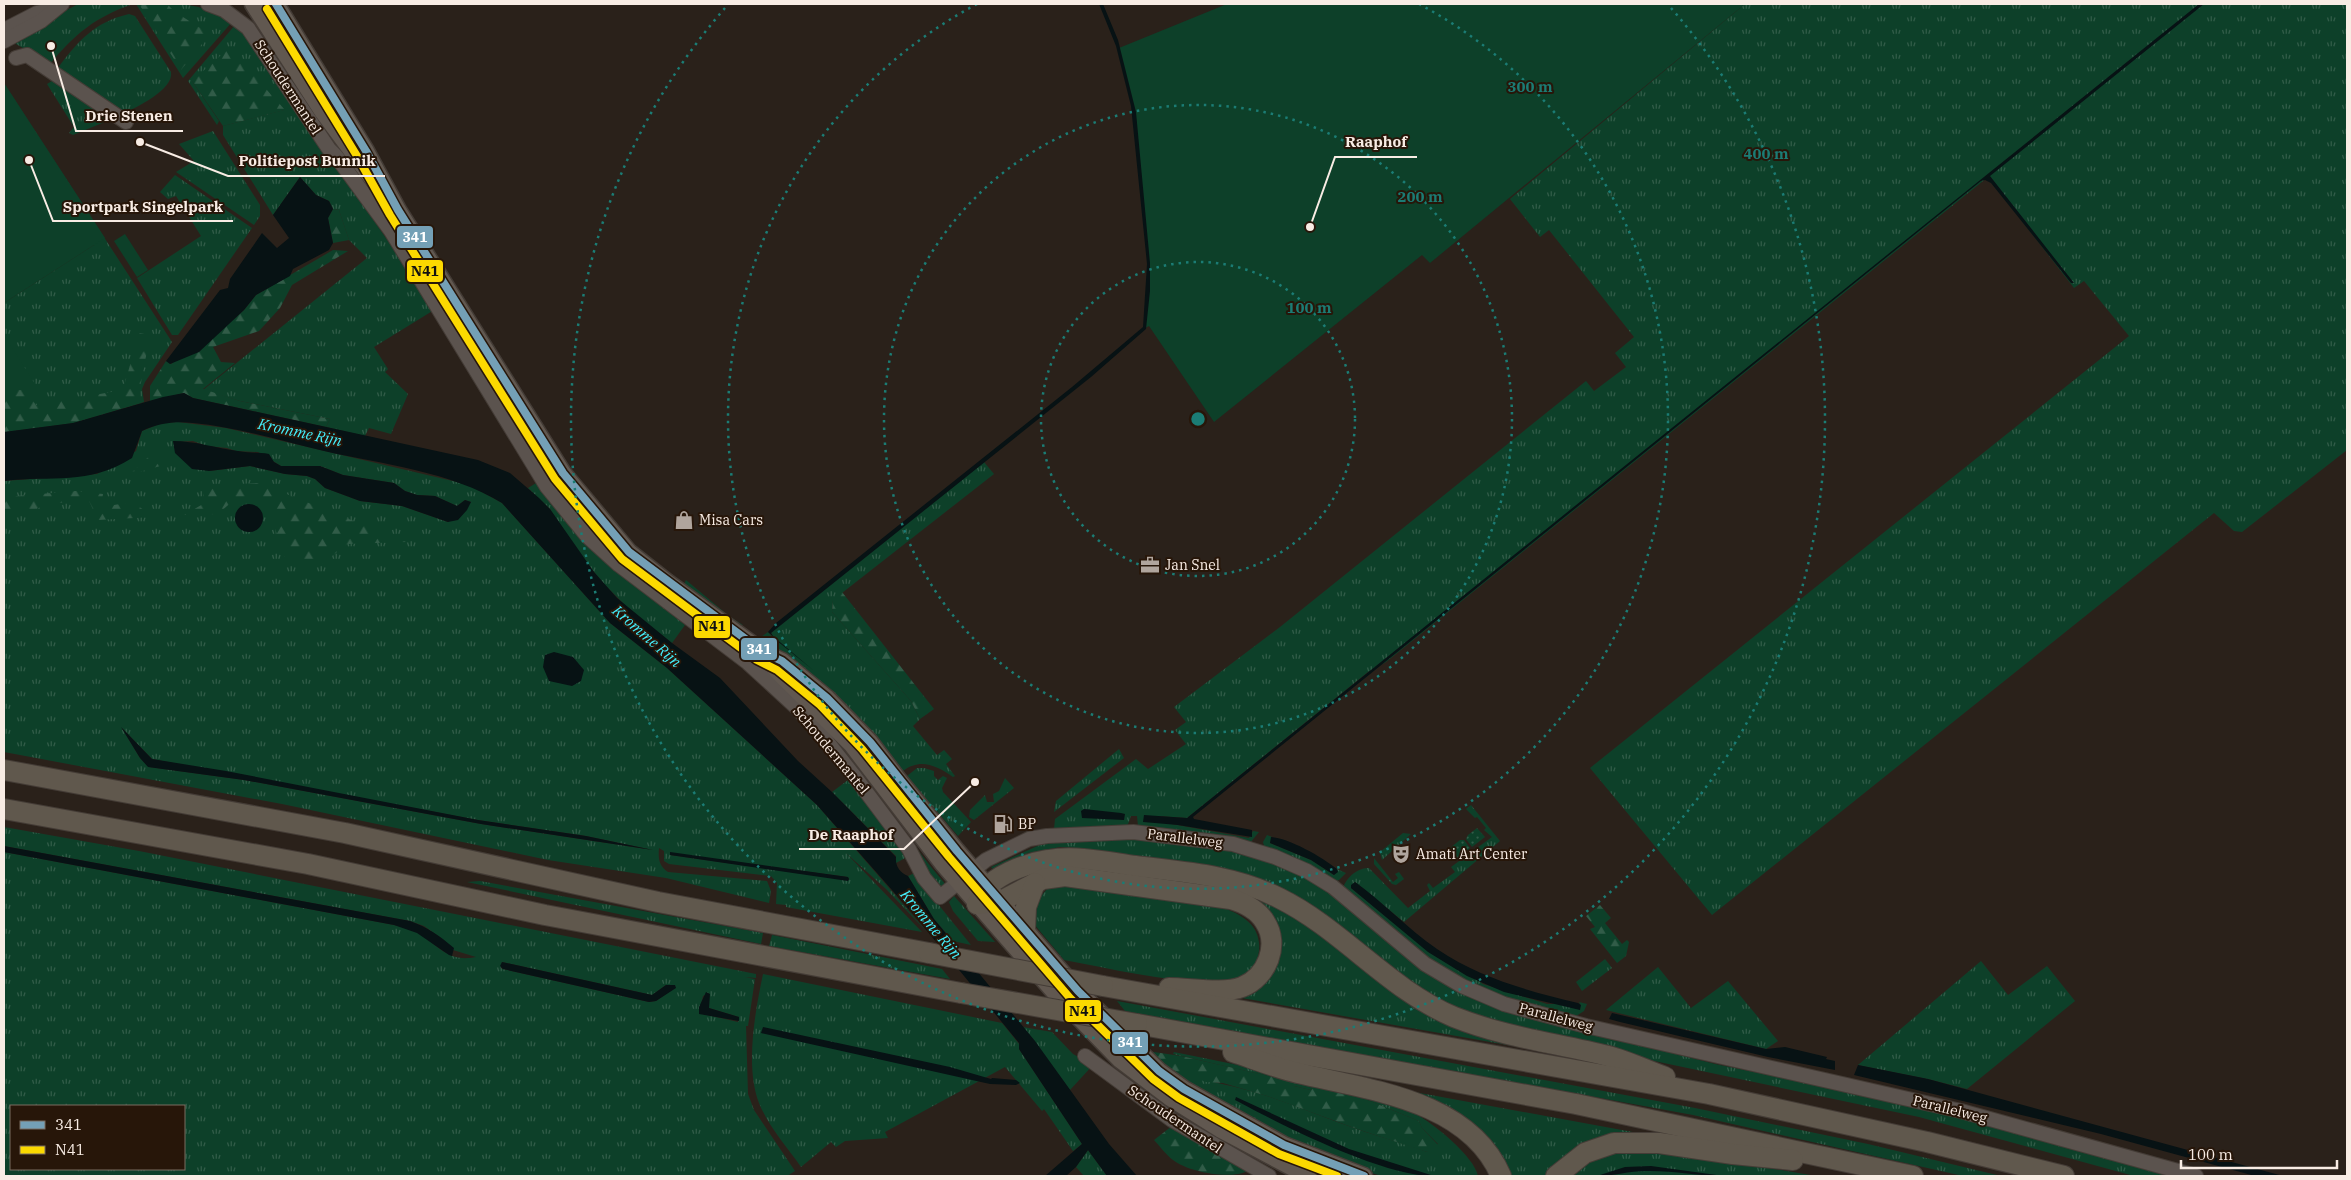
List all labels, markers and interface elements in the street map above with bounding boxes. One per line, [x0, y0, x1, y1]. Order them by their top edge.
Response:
street label: Schoudermantel [251, 36, 325, 138]
text: 300 m [1507, 77, 1553, 96]
callout: Drie Stenen [76, 101, 183, 131]
text: Drie Stenen [85, 106, 173, 125]
callout: Raaphof [1335, 127, 1417, 157]
text: Raaphof [1345, 132, 1408, 151]
text: 400 m [1743, 144, 1789, 163]
callout: Politiepost Bunnik [228, 146, 385, 176]
text: Politiepost Bunnik [239, 151, 376, 170]
text: 200 m [1397, 187, 1443, 206]
callout: Sportpark Singelpark [53, 191, 233, 221]
text: Sportpark Singelpark [63, 197, 224, 216]
line badge: 341 [396, 225, 434, 249]
text: 341 [402, 228, 428, 246]
line badge: N41 [406, 259, 444, 283]
text: N41 [411, 262, 439, 280]
text: 100 m [1286, 298, 1332, 317]
centre of rings [1189, 410, 1207, 428]
water label: Kromme Rijn [255, 414, 344, 450]
shop icon: Misa Cars [673, 509, 695, 531]
place label: Misa Cars [699, 511, 763, 529]
office icon: Jan Snel [1139, 554, 1161, 576]
place label: Jan Snel [1165, 556, 1220, 574]
water label: Kromme Rijn [608, 600, 686, 671]
line badge: N41 [693, 615, 731, 639]
text: N41 [698, 617, 726, 635]
line badge: 341 [740, 637, 778, 661]
text: 341 [746, 640, 772, 658]
street label: Schoudermantel [789, 702, 873, 798]
fuel station icon: BP [992, 813, 1014, 835]
place label: BP [1018, 815, 1036, 833]
callout: De Raaphof [799, 819, 904, 849]
street label: Parallelweg [1146, 824, 1224, 852]
text: De Raaphof [808, 825, 895, 844]
theatre icon: Amati Art Center [1390, 843, 1412, 865]
place label: Amati Art Center [1416, 845, 1528, 863]
water label: Kromme Rijn [896, 885, 966, 963]
street label: Parallelweg [1517, 998, 1595, 1036]
line badge: N41 [1064, 999, 1102, 1023]
text: N41 [1069, 1002, 1097, 1020]
line badge: 341 [1111, 1031, 1149, 1055]
text: 341 [1117, 1033, 1143, 1051]
street label: Schoudermantel [1125, 1081, 1225, 1157]
street label: Parallelweg [1911, 1091, 1989, 1127]
legend [10, 1105, 185, 1170]
text: 341 [55, 1115, 82, 1134]
scale bar [2181, 1138, 2337, 1170]
text: N41 [55, 1140, 85, 1159]
text: 100 m [2188, 1145, 2233, 1164]

